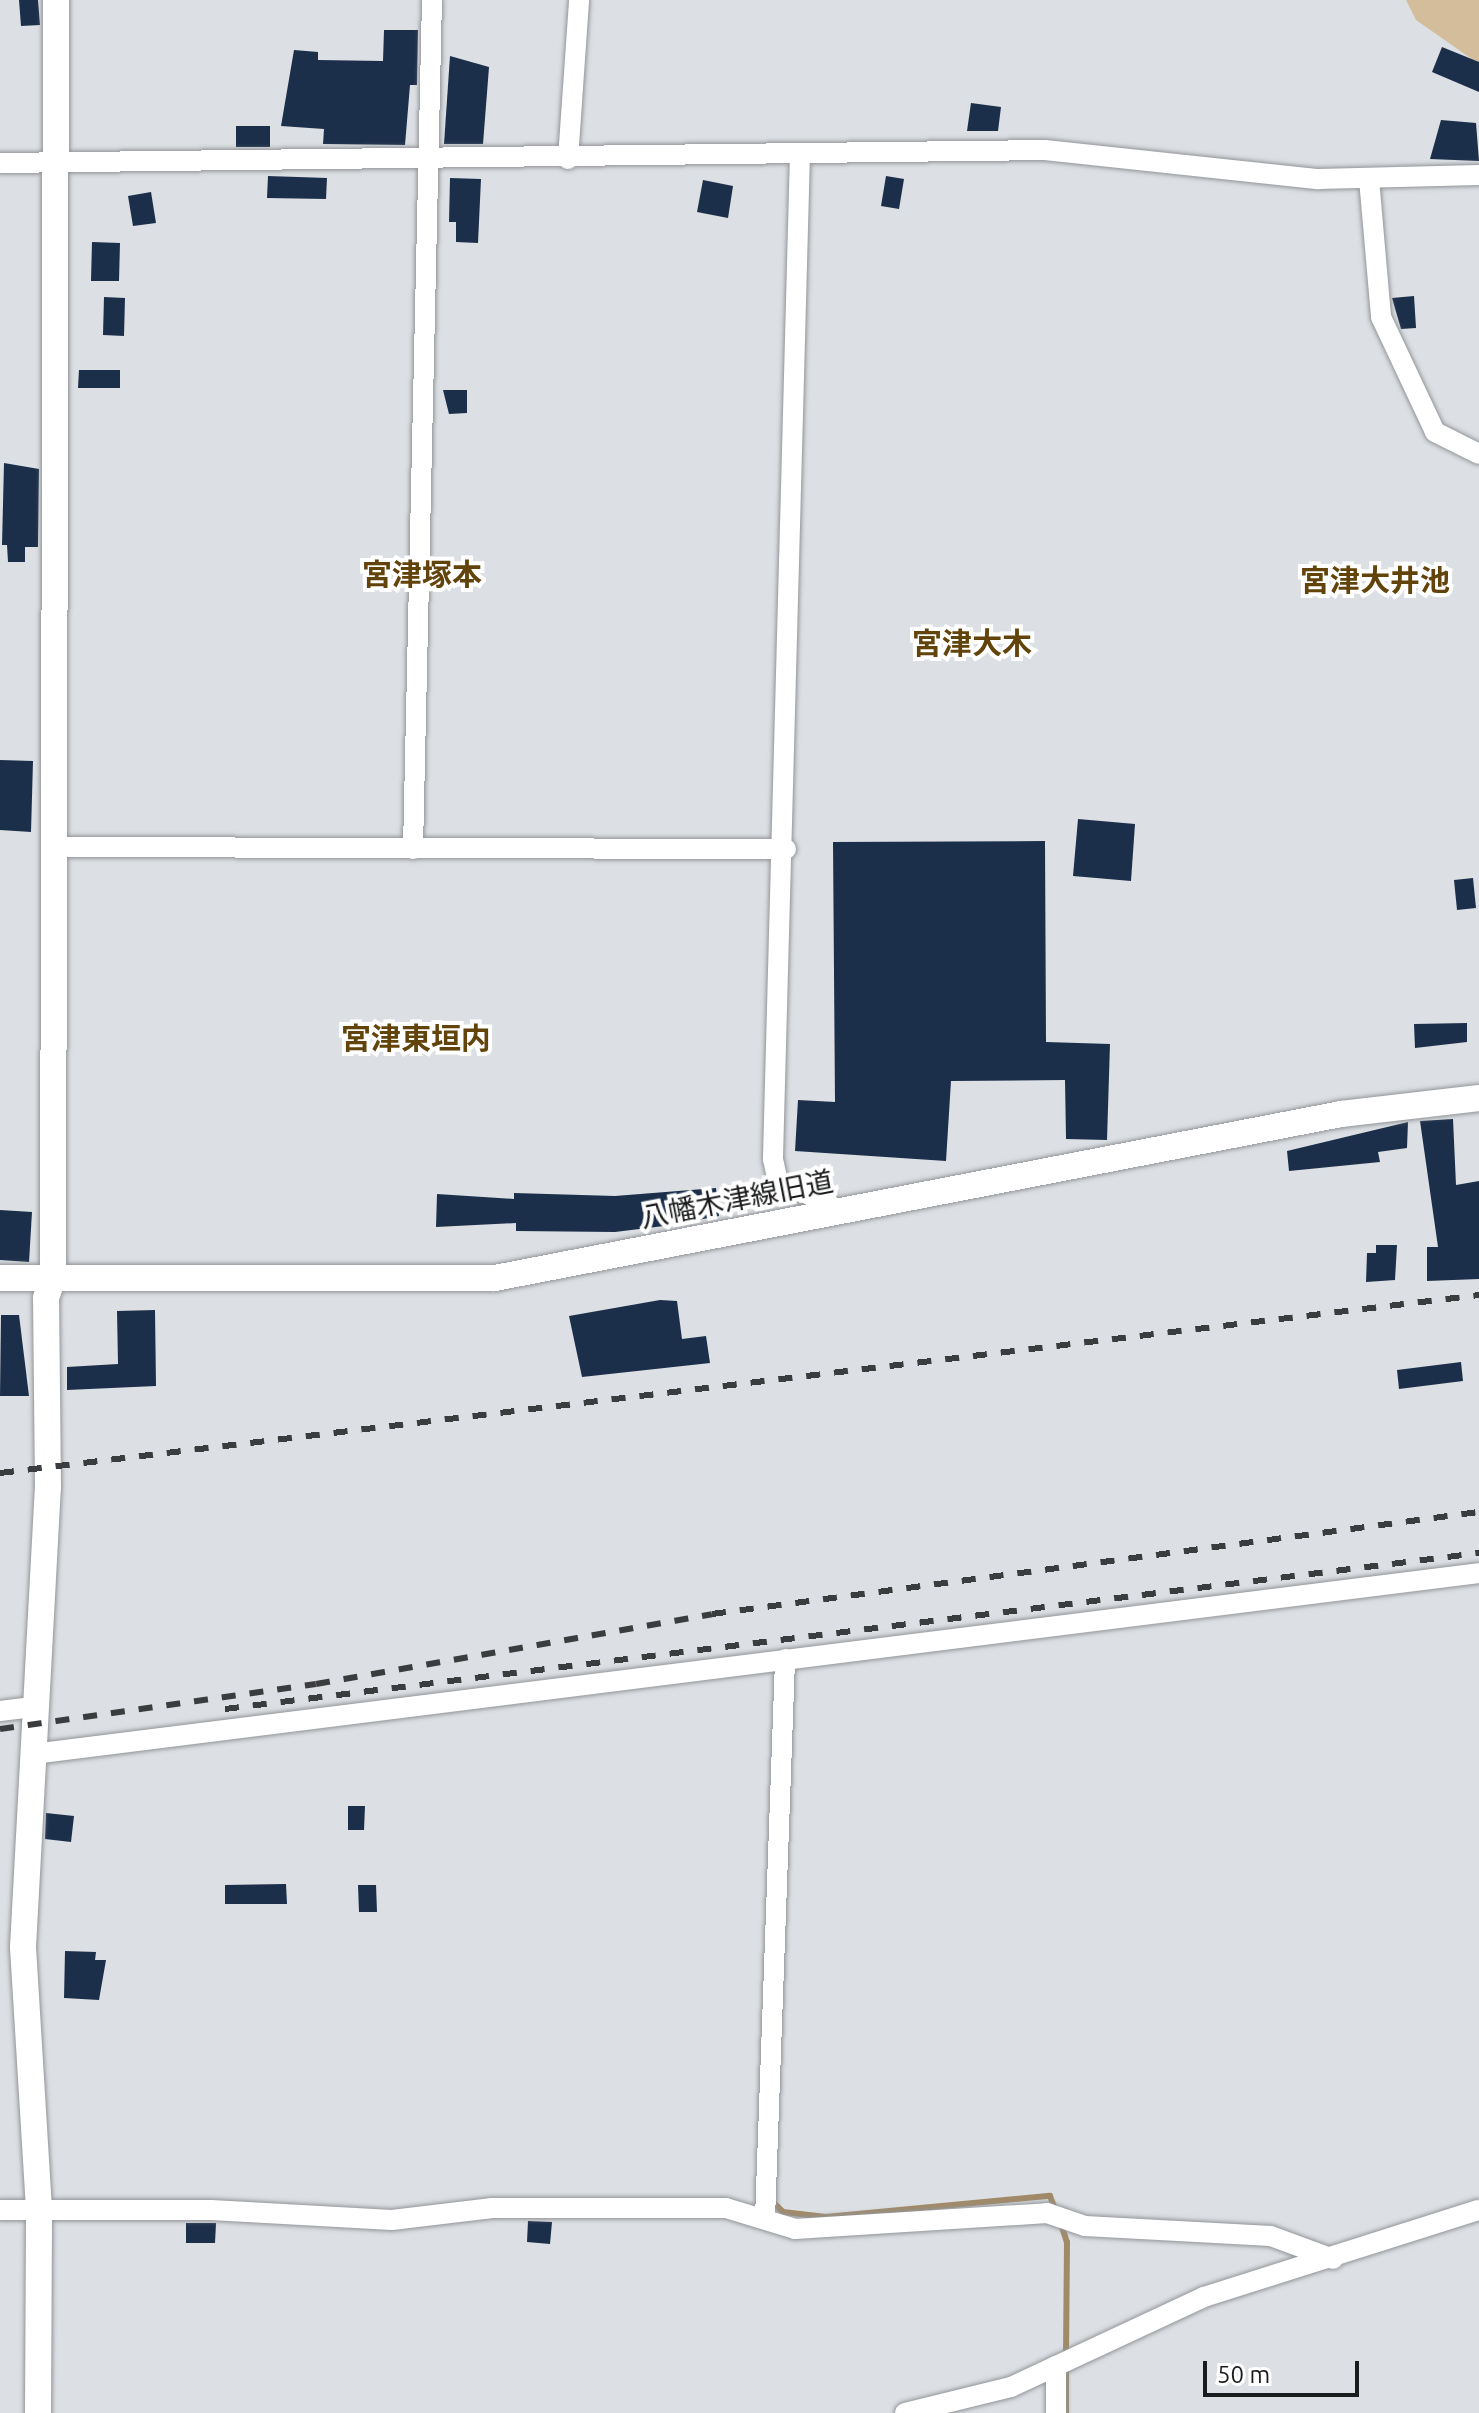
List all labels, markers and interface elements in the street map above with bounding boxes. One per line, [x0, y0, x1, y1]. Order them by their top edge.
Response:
district label: 宮津塚本 [362, 556, 482, 592]
district label: 宮津大井池 [1300, 562, 1450, 598]
district label: 宮津大木 [912, 625, 1032, 661]
district label: 宮津東垣内 [341, 1020, 491, 1056]
street label: 八幡木津線旧道 [638, 1164, 836, 1234]
scale bar [1207, 2345, 1363, 2395]
text: 50 m [1217, 2361, 1270, 2388]

